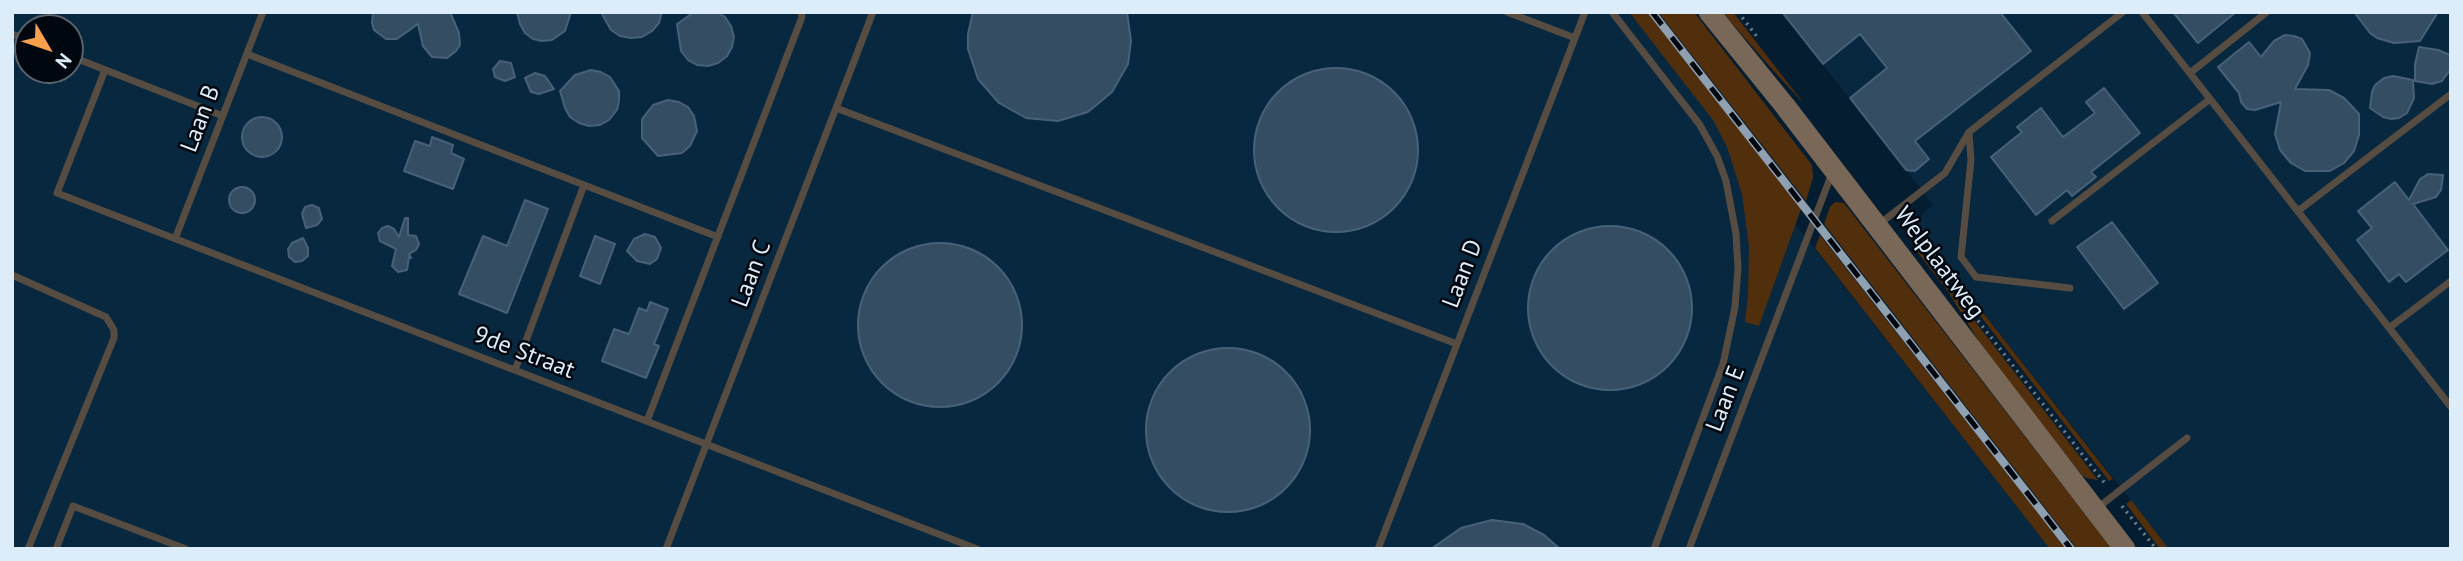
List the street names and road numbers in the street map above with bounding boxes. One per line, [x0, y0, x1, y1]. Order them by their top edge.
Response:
street label: Laan B [175, 81, 227, 157]
street label: Welplaatweg [1888, 202, 1990, 324]
street label: Laan D [1437, 236, 1489, 312]
street label: Laan C [726, 237, 778, 311]
street label: 9de Straat [470, 321, 578, 385]
street label: Laan E [1700, 362, 1752, 436]

